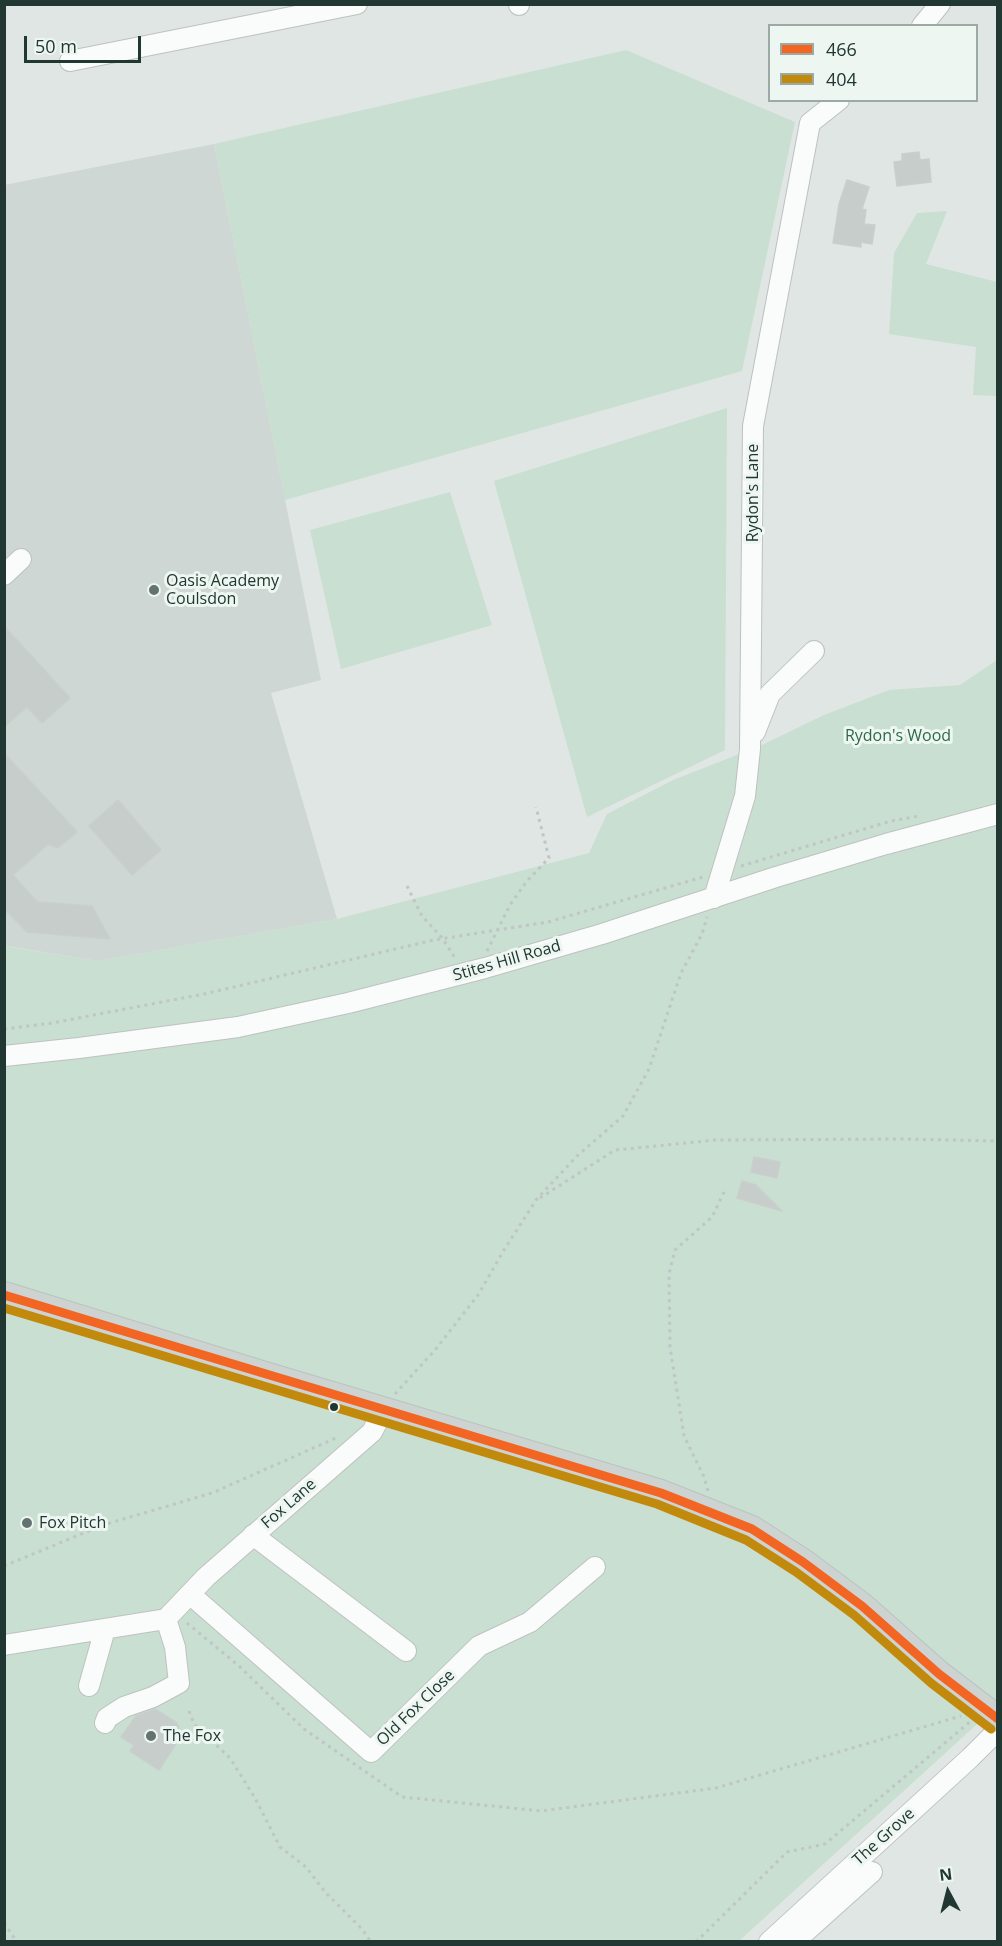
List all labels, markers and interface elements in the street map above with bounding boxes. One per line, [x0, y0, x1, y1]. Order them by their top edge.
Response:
scale bar [27, 24, 144, 62]
legend [768, 24, 978, 102]
text: 50 m [35, 34, 77, 58]
text: 466 [826, 37, 857, 61]
text: 404 [826, 67, 857, 91]
street label: Rydon's Lane [743, 444, 763, 542]
place label: Oasis Academy Coulsdon [166, 571, 279, 609]
marker: Oasis Academy Coulsdon [147, 583, 161, 597]
park label: Rydon's Wood [845, 726, 951, 746]
street label: Stites Hill Road [451, 936, 563, 986]
unlabelled marker [328, 1401, 340, 1413]
street label: Fox Lane [258, 1475, 320, 1533]
place label: Fox Pitch [39, 1513, 106, 1533]
marker: Fox Pitch [20, 1516, 34, 1530]
street label: Old Fox Close [373, 1666, 459, 1750]
place label: The Fox [163, 1726, 221, 1746]
marker: The Fox [144, 1729, 158, 1743]
street label: The Grove [849, 1804, 919, 1870]
north arrow [918, 1862, 978, 1922]
text: N [938, 1862, 954, 1886]

